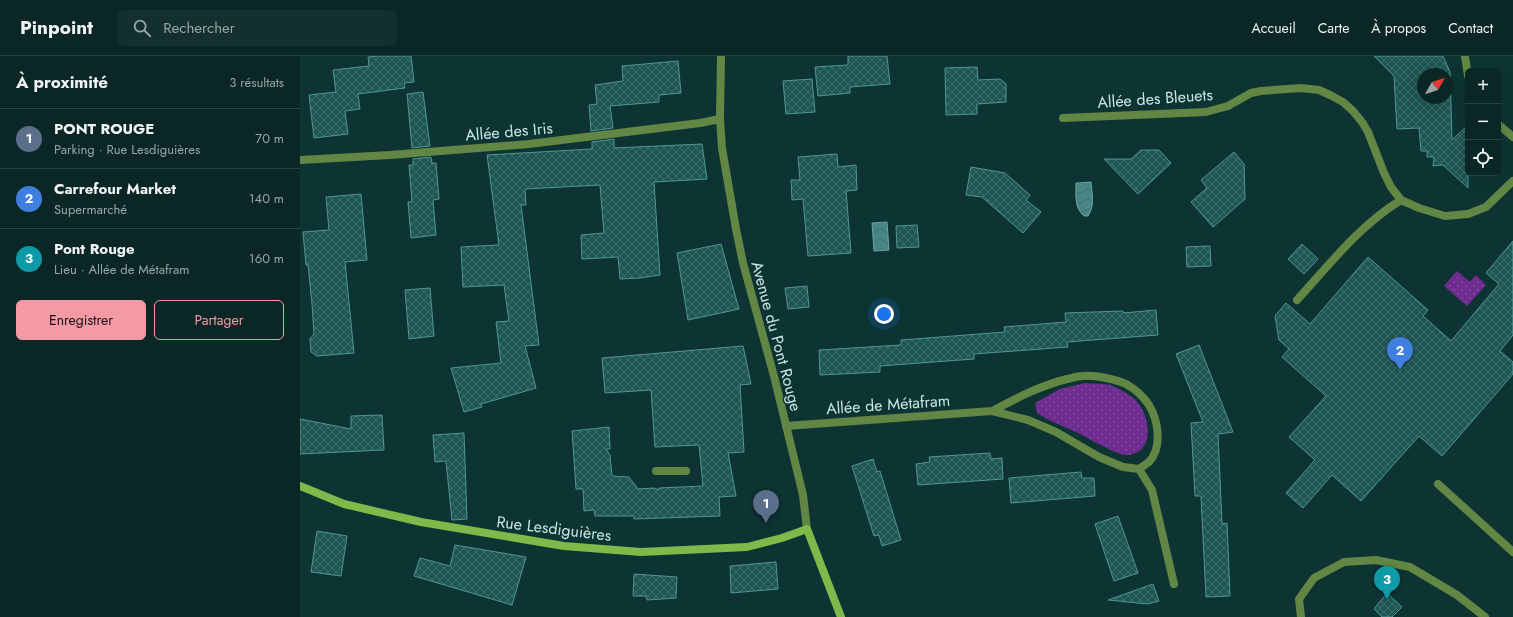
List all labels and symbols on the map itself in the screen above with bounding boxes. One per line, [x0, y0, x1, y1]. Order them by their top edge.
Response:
north arrow [1417, 68, 1453, 104]
street label: Allée des Bleuets [1097, 83, 1213, 114]
street label: Allée des Iris [464, 116, 554, 147]
street label: Avenue du Pont Rouge [745, 259, 808, 414]
your location [874, 304, 894, 324]
pin: 2 [1387, 337, 1413, 370]
street label: Allée de Métafram [825, 389, 951, 420]
pin: 1 [753, 490, 779, 523]
street label: Rue Lesdiguières [495, 510, 613, 547]
pin: 3 [1374, 566, 1400, 599]

